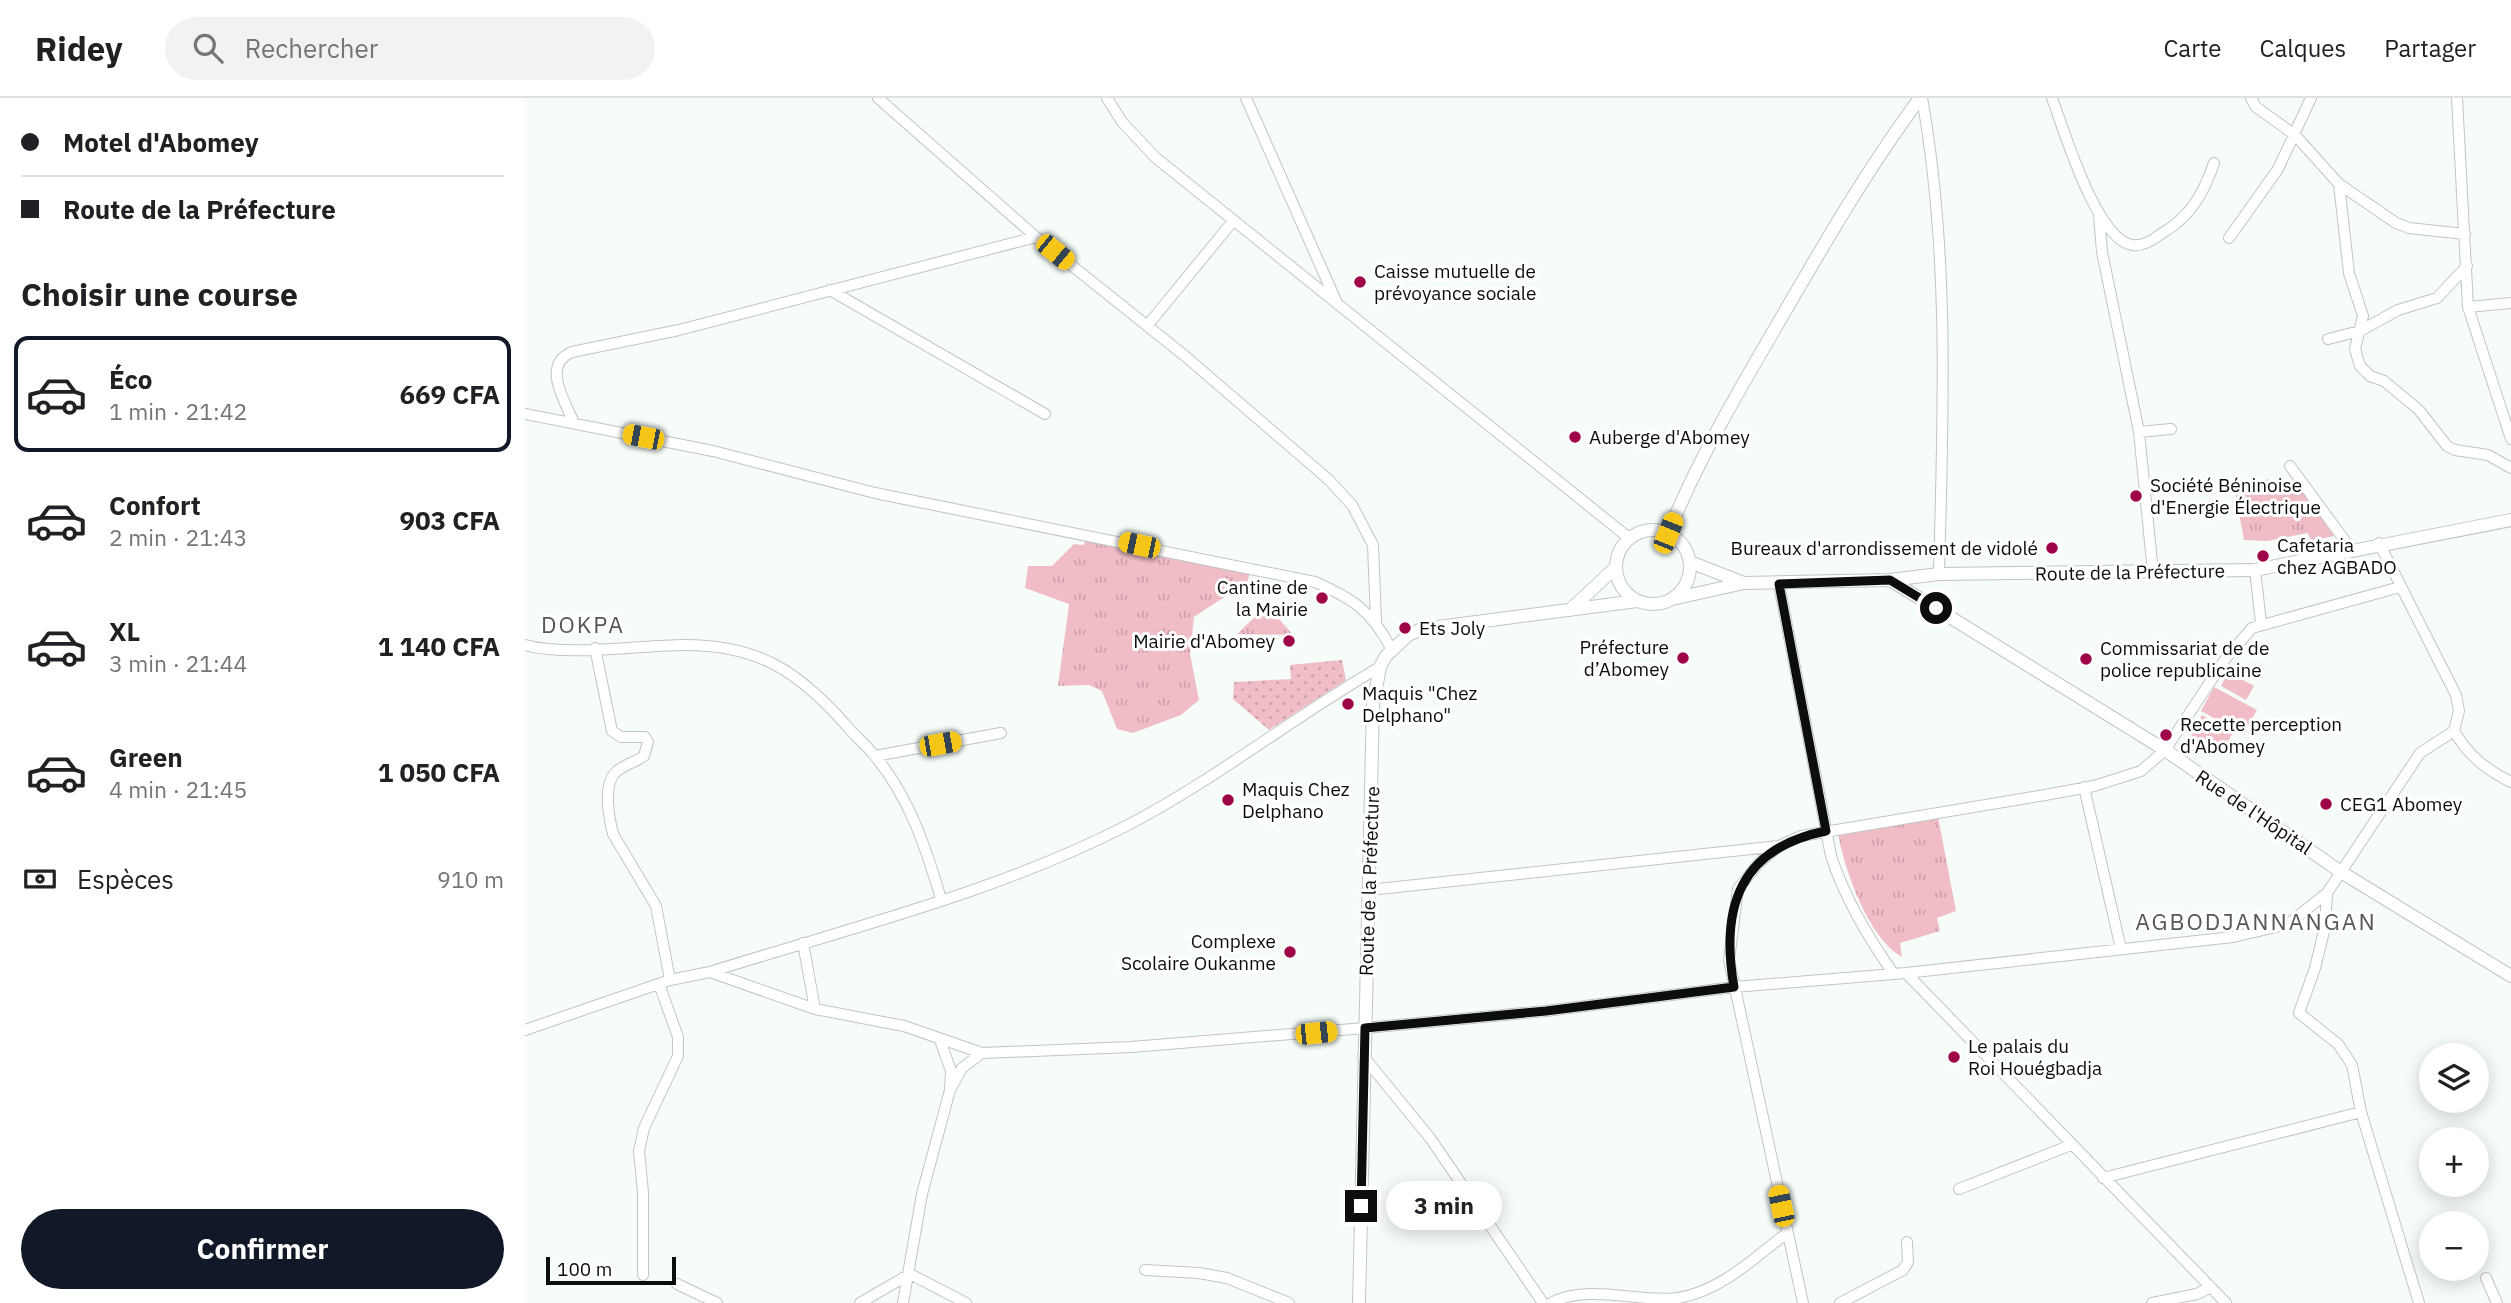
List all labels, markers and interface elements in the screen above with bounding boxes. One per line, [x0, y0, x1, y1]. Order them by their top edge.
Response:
search box [165, 17, 655, 80]
text: Ridey [35, 27, 123, 70]
icon: search [189, 29, 227, 67]
text: Rechercher [245, 31, 378, 65]
text: Carte [2163, 32, 2222, 64]
text: Calques [2260, 32, 2346, 64]
text: Partager [2384, 32, 2476, 64]
text: Motel d'Abomey [63, 125, 259, 159]
text: Route de la Préfecture [63, 192, 336, 226]
car [1033, 231, 1078, 273]
place label: Caisse mutuelle de prévoyance sociale [1374, 259, 1536, 305]
text: Choisir une course [21, 273, 298, 315]
marker: Caisse mutuelle de prévoyance sociale [1352, 274, 1368, 290]
text: Éco [109, 362, 153, 396]
icon: car [25, 363, 88, 426]
text: 669 CFA [399, 377, 500, 411]
text: 1 min · 21:42 [109, 396, 247, 426]
car [621, 423, 666, 451]
place label: Auberge d'Abomey [1589, 425, 1750, 449]
marker: Auberge d'Abomey [1567, 429, 1583, 445]
place label: Société Béninoise d'Energie Électrique [2150, 473, 2321, 519]
text: Confort [109, 488, 201, 522]
marker: Société Béninoise d'Energie Électrique [2128, 488, 2144, 504]
icon: car [25, 489, 88, 552]
text: 903 CFA [399, 503, 500, 537]
car [1651, 510, 1686, 556]
text: 2 min · 21:43 [109, 522, 247, 552]
car [1117, 530, 1162, 560]
place label: Cafetaria chez AGBADO [2277, 533, 2397, 579]
place label: Bureaux d'arrondissement de vidolé [1731, 536, 2038, 560]
marker: Bureaux d'arrondissement de vidolé [2044, 540, 2060, 556]
marker: Cafetaria chez AGBADO [2255, 548, 2271, 564]
street label: Route de la Préfecture [2035, 558, 2225, 586]
place label: Cantine de la Mairie [1217, 575, 1308, 621]
marker: Cantine de la Mairie [1314, 590, 1330, 606]
route start [1920, 592, 1952, 624]
district label: DOKPA [541, 609, 625, 639]
text: XL [109, 614, 140, 648]
icon: car [25, 615, 88, 678]
place label: Ets Joly [1419, 616, 1486, 640]
marker: Ets Joly [1397, 620, 1413, 636]
text: 1 140 CFA [378, 629, 500, 663]
place label: Mairie d'Abomey [1133, 629, 1276, 653]
marker: Mairie d'Abomey [1281, 633, 1297, 649]
place label: Préfecture d’Abomey [1580, 635, 1670, 681]
place label: Commissariat de de police republicaine [2100, 636, 2269, 682]
text: 3 min · 21:44 [109, 648, 247, 678]
marker: Préfecture d’Abomey [1675, 650, 1691, 666]
marker: Commissariat de de police republicaine [2078, 651, 2094, 667]
place label: Maquis "Chez Delphano" [1362, 681, 1478, 727]
marker: Maquis "Chez Delphano" [1340, 696, 1356, 712]
place label: Recette perception d'Abomey [2180, 712, 2342, 758]
marker: Recette perception d'Abomey [2158, 727, 2174, 743]
car [918, 730, 963, 758]
text: Green [109, 740, 183, 774]
icon: car [25, 741, 88, 804]
text: 1 050 CFA [378, 755, 500, 789]
street label: Rue de l'Hôpital [2191, 764, 2317, 860]
text: 4 min · 21:45 [109, 774, 247, 804]
place label: Maquis Chez Delphano [1242, 777, 1350, 823]
street label: Route de la Préfecture [1354, 786, 1384, 976]
marker: Maquis Chez Delphano [1220, 792, 1236, 808]
place label: CEG1 Abomey [2340, 792, 2463, 816]
marker: CEG1 Abomey [2318, 796, 2334, 812]
icon: cash [21, 860, 59, 898]
text: Espèces [77, 862, 174, 896]
text: 910 m [437, 864, 504, 894]
district label: AGBODJANNANGAN [2135, 906, 2377, 936]
place label: Complexe Scolaire Oukanme [1121, 929, 1276, 975]
marker: Complexe Scolaire Oukanme [1282, 944, 1298, 960]
car [1295, 1020, 1338, 1046]
place label: Le palais du Roi Houégbadja [1968, 1034, 2102, 1080]
map controls [2419, 1043, 2489, 1281]
button: layers [2419, 1043, 2489, 1113]
marker: Le palais du Roi Houégbadja [1946, 1049, 1962, 1065]
button: + [2419, 1127, 2489, 1197]
callout: 3 min [1385, 1182, 1501, 1230]
car [1767, 1183, 1796, 1229]
route end [1345, 1190, 1377, 1222]
text: 3 min [1414, 1190, 1474, 1220]
button: Confirmer [21, 1209, 504, 1289]
button: − [2419, 1211, 2489, 1281]
scale bar [546, 1254, 675, 1286]
text: 100 m [557, 1257, 612, 1281]

